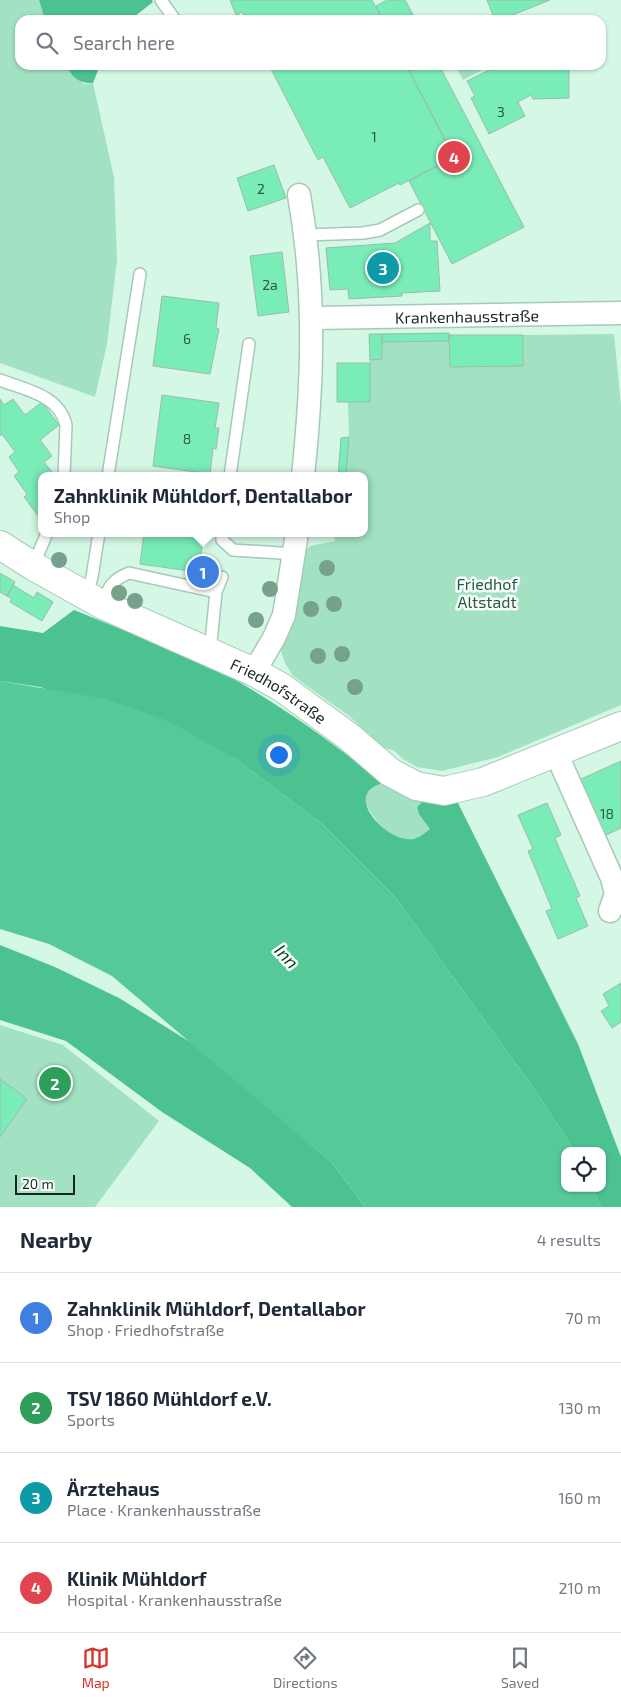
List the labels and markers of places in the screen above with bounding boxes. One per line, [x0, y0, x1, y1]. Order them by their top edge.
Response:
pin: 4 [438, 138, 470, 176]
pin: 3 [367, 249, 399, 287]
pin: 1 [187, 553, 219, 591]
pin: 2 [39, 1064, 71, 1102]

